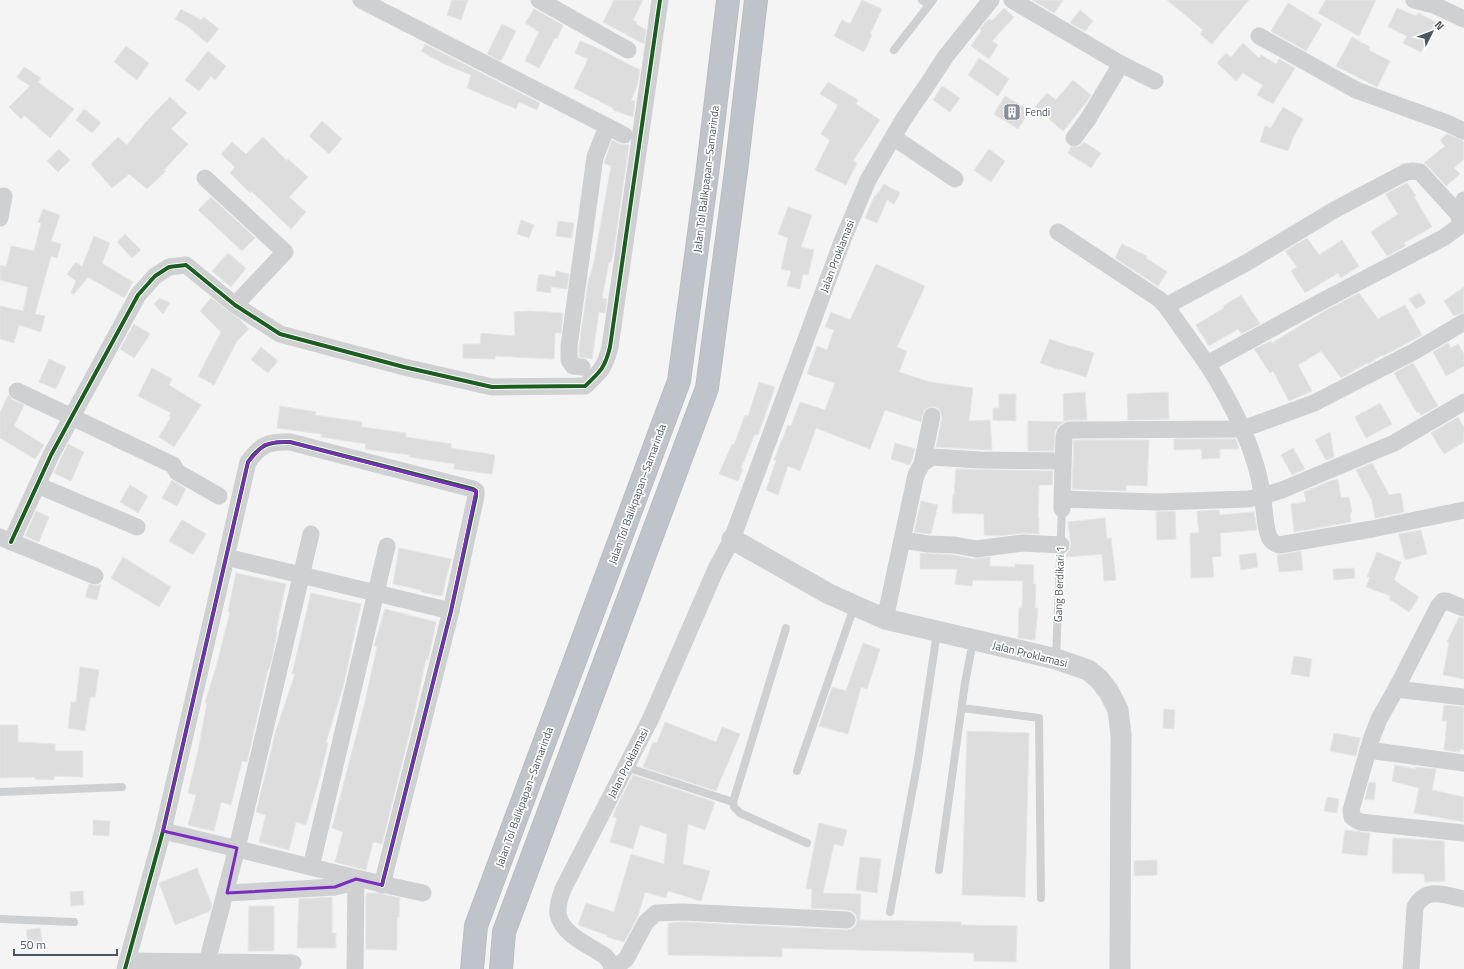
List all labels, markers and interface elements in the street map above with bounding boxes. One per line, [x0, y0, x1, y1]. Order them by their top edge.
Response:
north arrow [1412, 12, 1452, 52]
text: N [1431, 17, 1448, 33]
building icon: Fendi [1002, 102, 1022, 122]
street label: Jalan Tol Balikpapan–Samarinda [689, 104, 723, 253]
place label: Fendi [1025, 104, 1050, 120]
street label: Jalan Proklamasi [816, 217, 858, 295]
street label: Jalan Tol Balikpapan–Samarinda [604, 421, 670, 566]
street label: Gang Berdikari 1 [1050, 546, 1068, 622]
street label: Jalan Proklamasi [991, 637, 1069, 671]
street label: Jalan Tol Balikpapan–Samarinda [491, 724, 557, 869]
street label: Jalan Proklamasi [603, 725, 653, 801]
scale bar [14, 931, 117, 957]
text: 50 m [20, 935, 46, 954]

